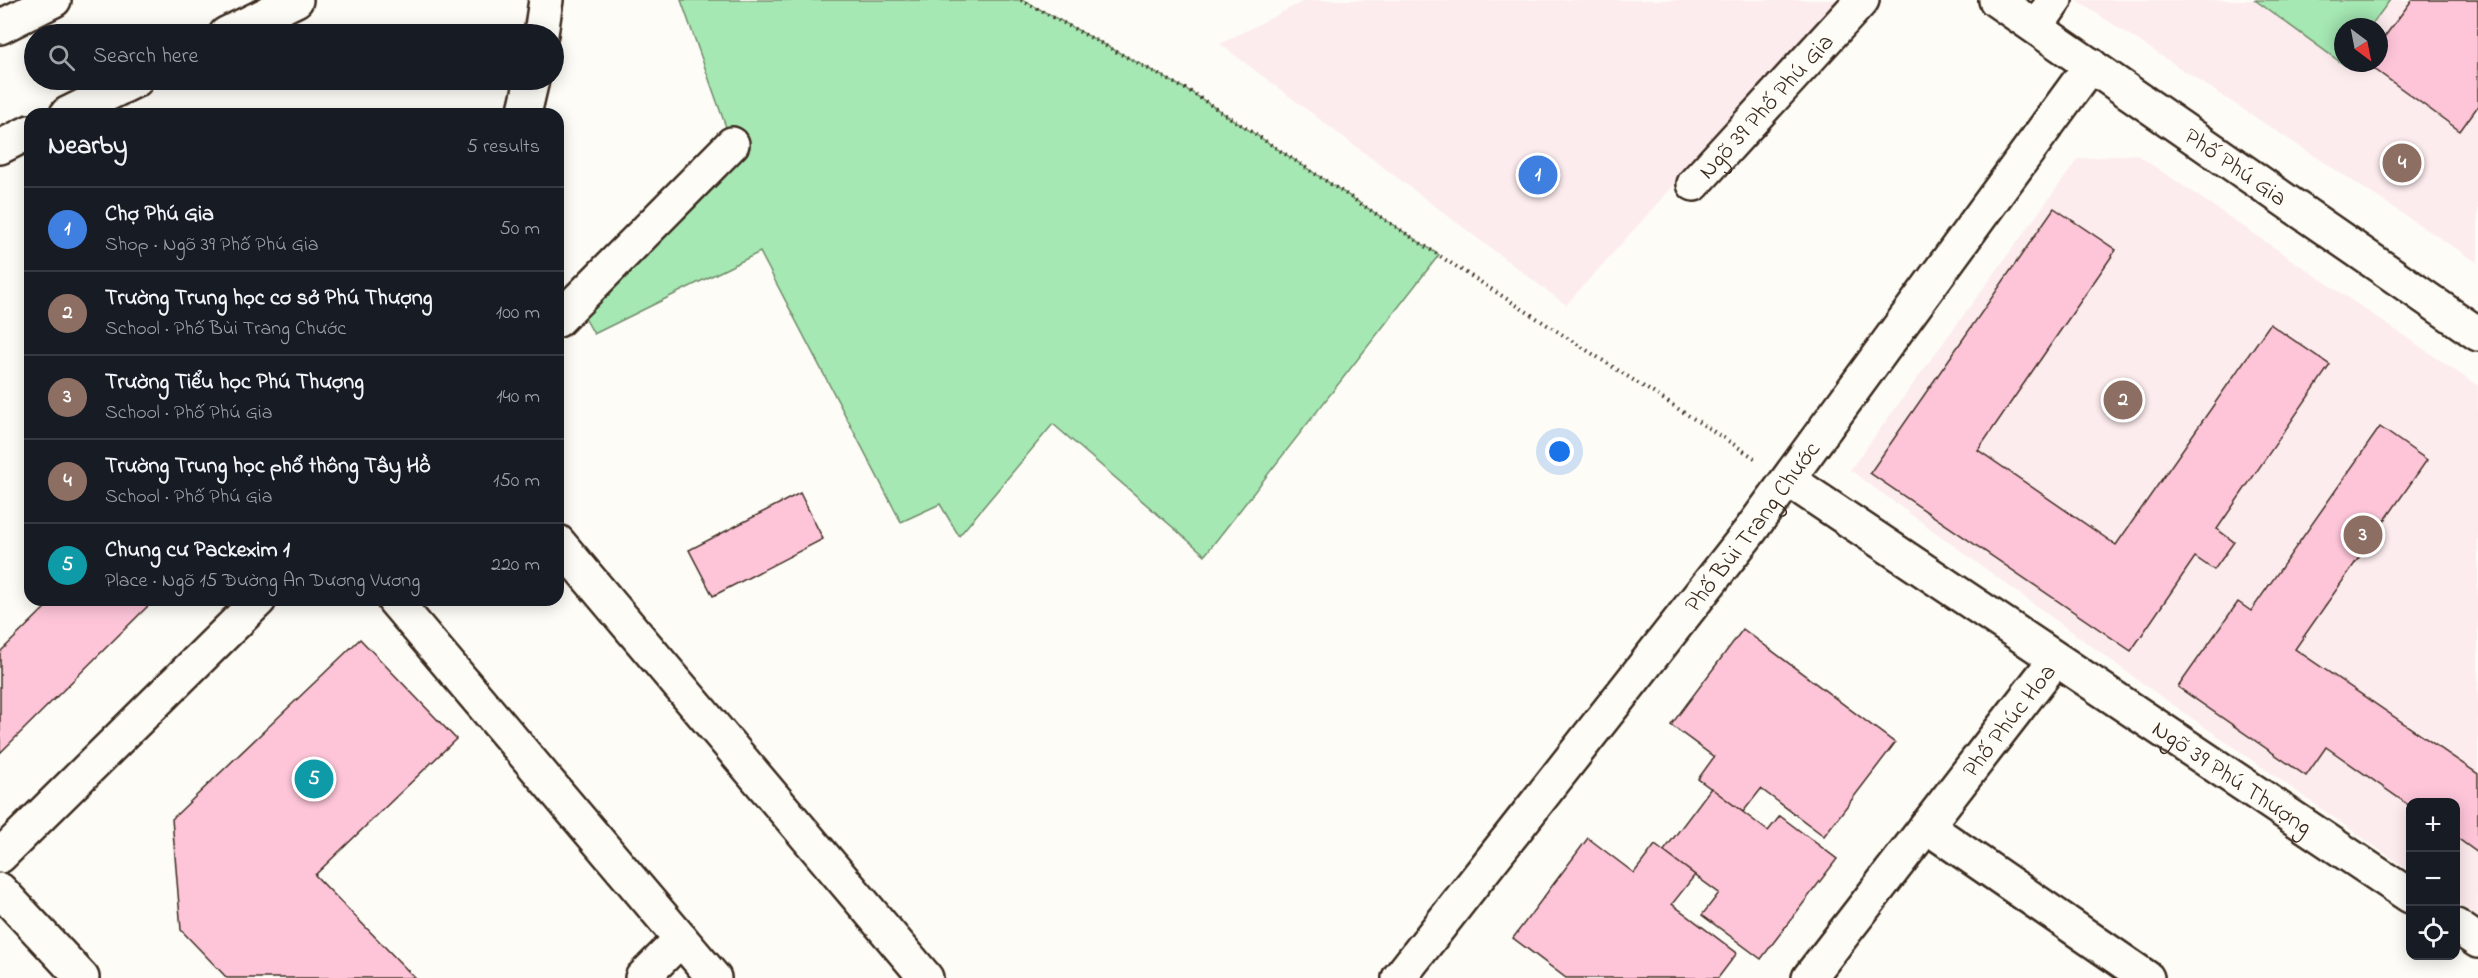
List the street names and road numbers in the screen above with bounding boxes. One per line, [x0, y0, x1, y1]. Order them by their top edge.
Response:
street label: Ngõ 39 Phố Phú Gia [1691, 27, 1843, 188]
street label: Phố Phú Gia [2176, 120, 2293, 216]
street label: Phố Bùi Trang Chước [1677, 435, 1830, 621]
street label: Phố Phúc Hoa [1955, 657, 2066, 786]
street label: Ngõ 39 Phú Thượng [2144, 713, 2318, 846]

